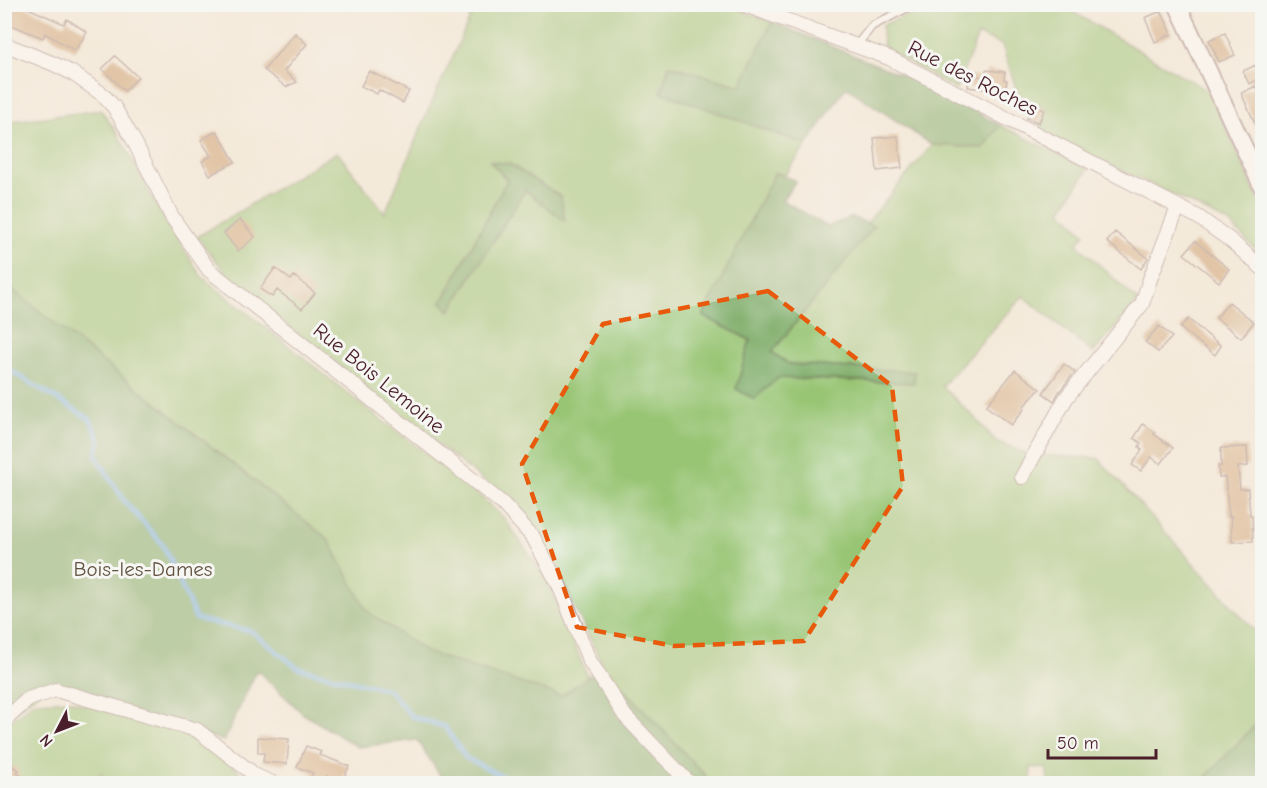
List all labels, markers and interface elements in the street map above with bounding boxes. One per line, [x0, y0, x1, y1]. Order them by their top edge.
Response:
street label: Rue des Roches [904, 35, 1042, 121]
street label: Rue Bois Lemoine [309, 318, 449, 438]
park label: Bois-les-Dames [73, 557, 213, 581]
north arrow [27, 701, 87, 761]
scale bar [1048, 722, 1156, 760]
text: N [36, 730, 57, 750]
text: 50 m [1057, 733, 1099, 754]

